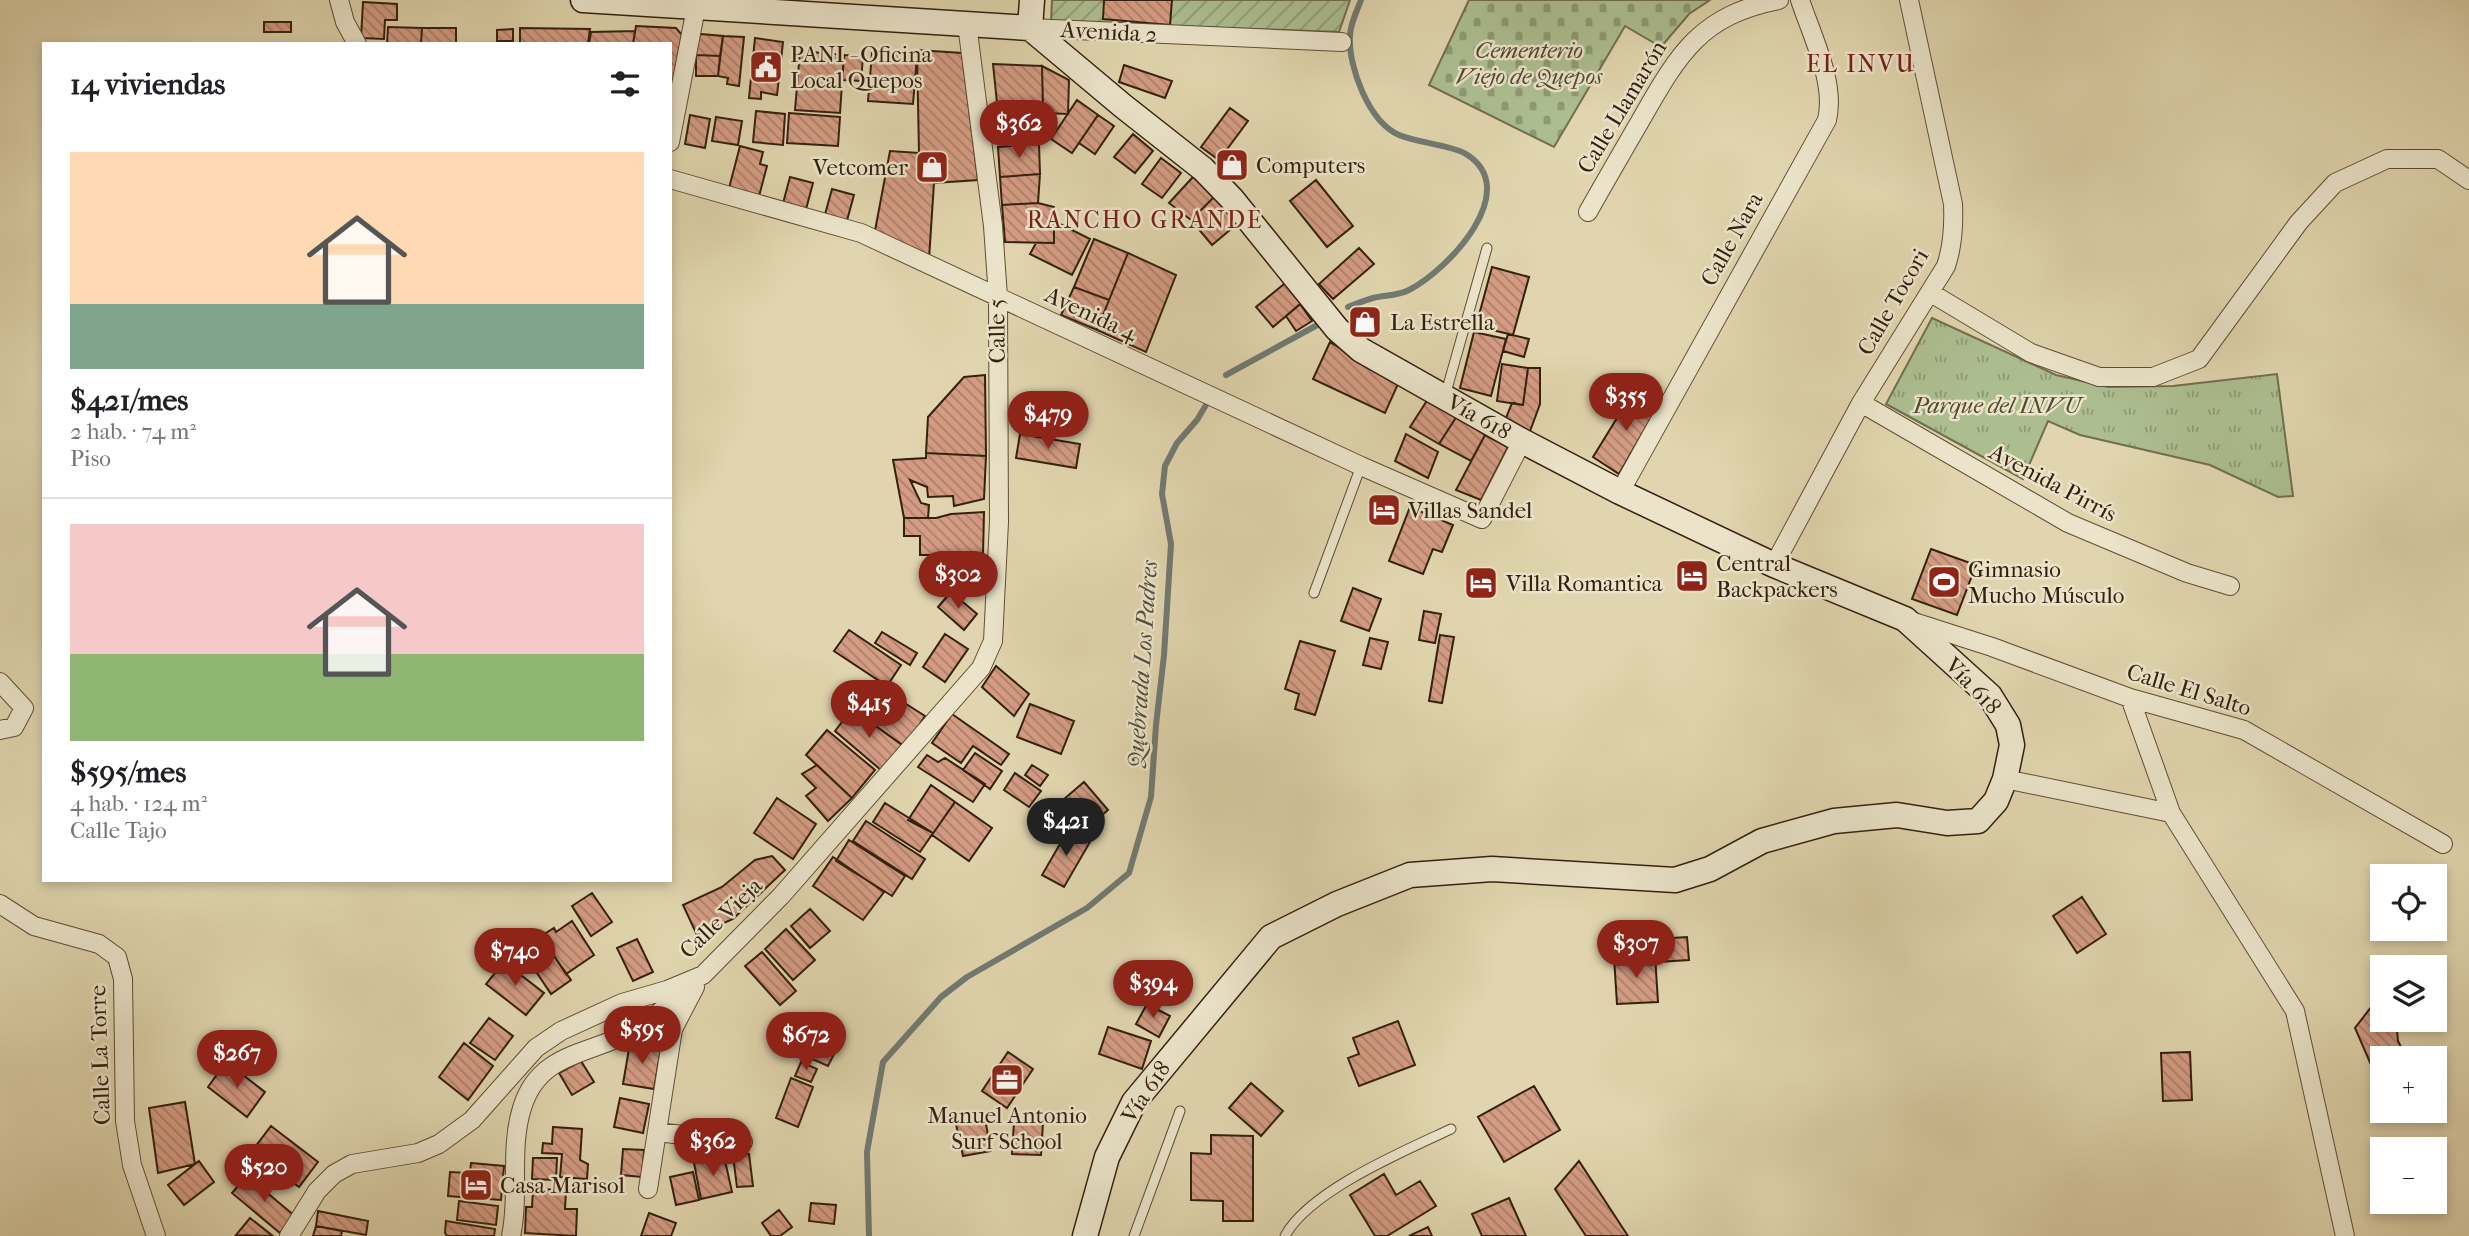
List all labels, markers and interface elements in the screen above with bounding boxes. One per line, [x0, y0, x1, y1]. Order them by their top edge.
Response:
street label: Avenida 2 [1059, 16, 1158, 48]
street label: Calle Llamarón [1572, 35, 1673, 178]
park label: Cementerio Viejo de Quepos [1456, 37, 1603, 90]
place label: PANI - Oficina Local Quepos [790, 41, 933, 94]
public building icon: PANI - Oficina Local Quepos [747, 48, 785, 86]
district label: EL INVU [1806, 50, 1916, 78]
icon: filters [606, 65, 644, 103]
text: 14 viviendas [70, 67, 225, 102]
pin: $362 [978, 100, 1060, 160]
text: $362 [996, 109, 1042, 136]
shop icon: Computers [1213, 146, 1251, 184]
shop icon: Vetcomer [913, 148, 951, 186]
place label: Computers [1256, 152, 1365, 179]
place label: Vetcomer [812, 154, 908, 181]
street label: Calle Nara [1695, 187, 1769, 291]
icon: home [294, 197, 420, 323]
district label: RANCHO GRANDE [1027, 206, 1263, 234]
street label: Calle Tocori [1852, 244, 1934, 360]
street label: Avenida 4 [1040, 281, 1143, 348]
street label: Calle 5 [983, 298, 1011, 364]
shop icon: La Estrella [1346, 303, 1384, 341]
place label: La Estrella [1390, 309, 1495, 336]
pin: $355 [1585, 374, 1667, 433]
text: $355 [1605, 382, 1647, 409]
text: $421/mes [70, 383, 188, 418]
street label: Vía 618 [1441, 388, 1516, 446]
pin: $479 [1007, 392, 1089, 451]
park label: Parque del INVU [1912, 392, 2085, 419]
text: $479 [1024, 400, 1072, 427]
text: 2 hab. · 74 m² [70, 418, 196, 445]
street label: Avenida Pirrís [1984, 438, 2121, 528]
text: Piso [70, 445, 111, 472]
hotel icon: Villas Sandel [1365, 491, 1403, 529]
place label: Villas Sandel [1407, 497, 1533, 524]
place label: Central Backpackers [1716, 550, 1838, 603]
pin: $302 [917, 552, 999, 611]
place label: Gimnasio Mucho Músculo [1968, 556, 2124, 609]
hotel icon: Central Backpackers [1673, 557, 1711, 595]
water label: Quebrada Los Padres [1121, 559, 1163, 770]
text: $302 [935, 560, 981, 587]
sports icon: Gimnasio Mucho Músculo [1925, 563, 1963, 601]
hotel icon: Villa Romantica [1462, 564, 1500, 602]
icon: home [294, 569, 420, 695]
place label: Villa Romantica [1505, 570, 1663, 597]
street label: Vía 618 [1939, 651, 2007, 720]
street label: Calle El Salto [2123, 658, 2255, 722]
pin: $415 [828, 680, 910, 740]
text: $415 [847, 689, 891, 716]
text: $595/mes [70, 755, 186, 790]
text: 4 hab. · 124 m² [70, 790, 207, 817]
pin: $421 [1025, 798, 1107, 858]
text: $421 [1043, 807, 1089, 834]
text: Calle Tajo [70, 817, 167, 844]
map controls [2370, 864, 2447, 1214]
button: locate [2370, 864, 2447, 941]
street label: Calle Vieja [674, 872, 768, 964]
pin: $307 [1595, 920, 1677, 980]
pin: $740 [474, 928, 556, 988]
text: $307 [1613, 929, 1659, 956]
text: $740 [490, 937, 540, 964]
button: layers [2370, 955, 2447, 1032]
pin: $394 [1112, 960, 1194, 1020]
text: $394 [1129, 969, 1177, 996]
street label: Calle La Torre [84, 984, 116, 1126]
pin: $595 [601, 1006, 683, 1066]
pin: $672 [765, 1012, 847, 1072]
text: $595 [620, 1015, 664, 1042]
text: $672 [782, 1021, 830, 1048]
pin: $267 [196, 1030, 278, 1090]
text: $267 [213, 1039, 261, 1066]
button: + [2370, 1046, 2447, 1123]
street label: Vía 618 [1115, 1056, 1176, 1129]
office icon: Manuel Antonio Surf School [988, 1061, 1026, 1099]
place label: Manuel Antonio Surf School [927, 1102, 1087, 1155]
pin: $362 [672, 1118, 754, 1178]
text: $362 [690, 1127, 736, 1154]
button: − [2370, 1137, 2447, 1214]
pin: $520 [223, 1144, 305, 1204]
text: $520 [240, 1153, 288, 1180]
hotel icon: Casa Marisol [457, 1166, 495, 1204]
place label: Casa Marisol [500, 1172, 625, 1199]

